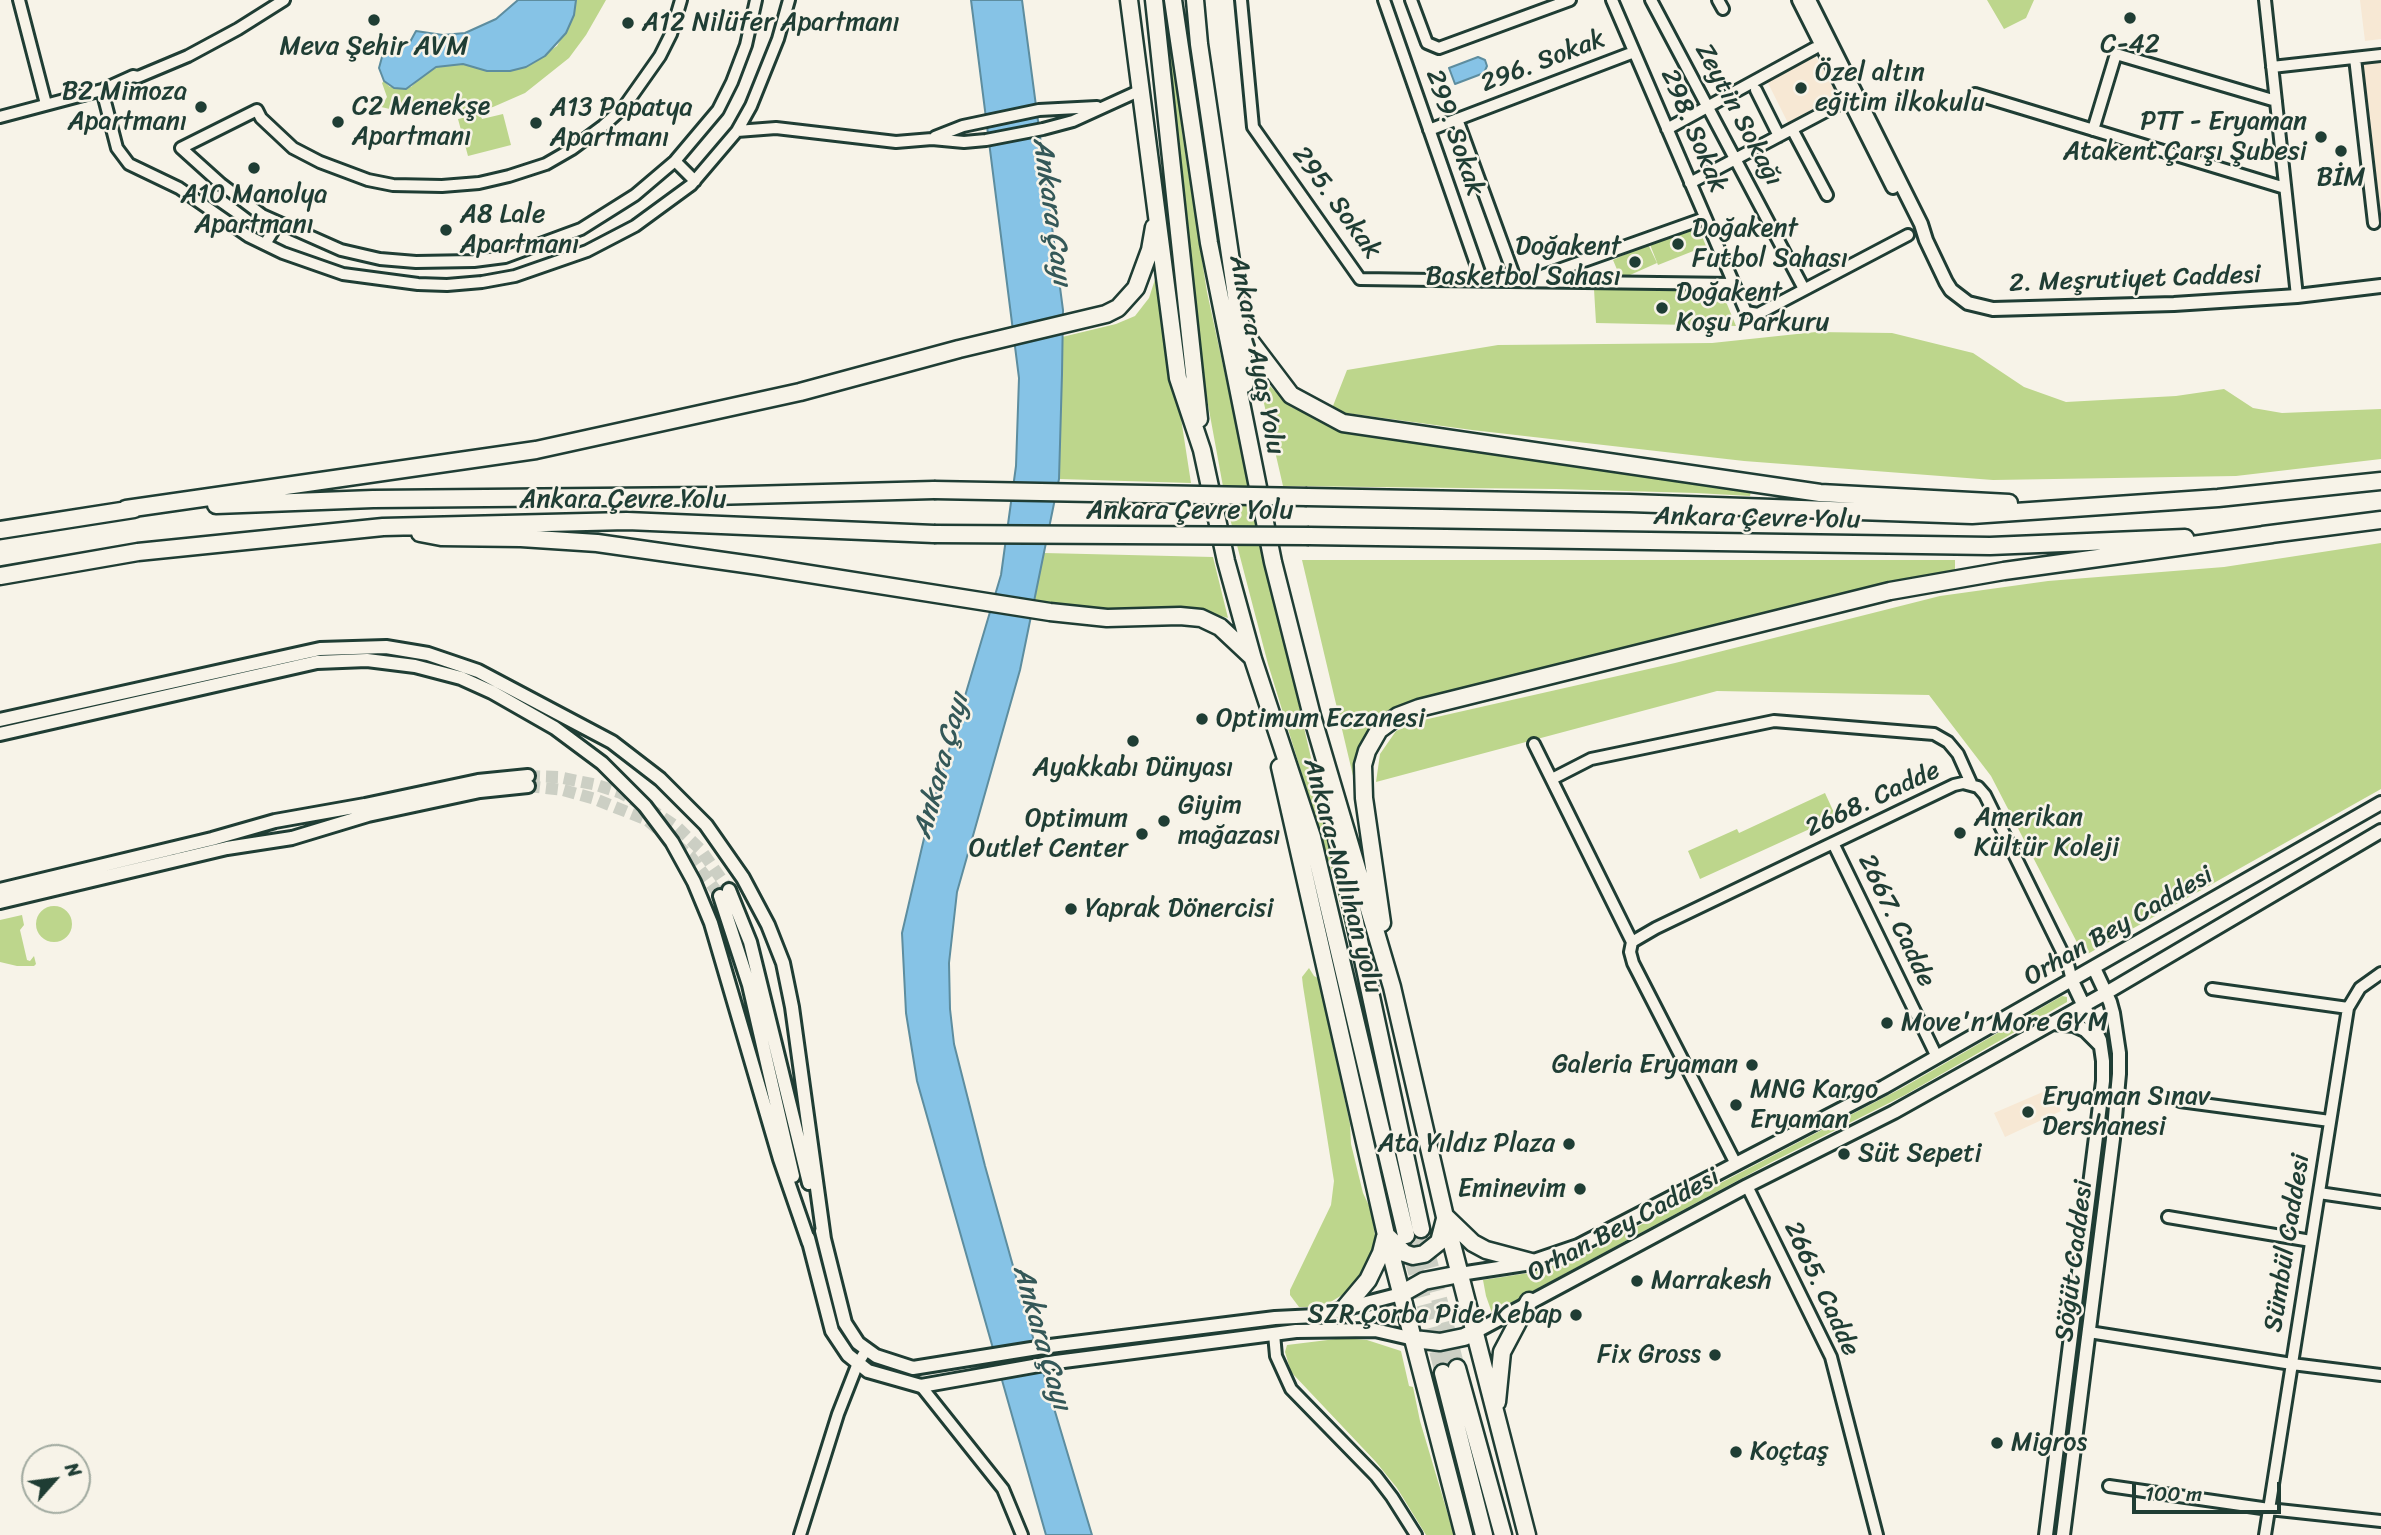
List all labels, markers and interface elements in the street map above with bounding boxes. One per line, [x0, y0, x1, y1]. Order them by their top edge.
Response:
place label: A12 Nilüfer Apartmanı [642, 7, 900, 39]
marker: C-42 [2122, 10, 2138, 26]
marker: Meva Şehir AVM [366, 12, 382, 28]
marker: A12 Nilüfer Apartmanı [620, 15, 636, 31]
street label: 296. Sokak [1476, 24, 1610, 100]
place label: C-42 [2100, 29, 2160, 61]
place label: Meva Şehir AVM [279, 31, 469, 63]
street label: Zeytin Sokağı [1687, 38, 1789, 192]
place label: Özel altın eğitim ilkokulu [1815, 57, 1985, 119]
street label: 298. Sokak [1653, 64, 1733, 198]
street label: 299. Sokak [1418, 66, 1490, 200]
place label: B2 Mimoza Apartmanı [62, 76, 187, 138]
marker: Özel altın eğitim ilkokulu [1793, 80, 1809, 96]
place label: C2 Menekşe Apartmanı [352, 91, 490, 152]
place label: A13 Papatya Apartmanı [550, 92, 693, 154]
marker: B2 Mimoza Apartmanı [193, 99, 209, 115]
place label: PTT - Eryaman Atakent Çarşı Şubesi [2063, 106, 2307, 168]
marker: C2 Menekşe Apartmanı [330, 114, 346, 130]
marker: A13 Papatya Apartmanı [528, 115, 544, 131]
marker: PTT - Eryaman Atakent Çarşı Şubesi [2313, 129, 2329, 145]
water label: Ankara Çayı [1024, 136, 1078, 288]
street label: 295. Sokak [1285, 141, 1387, 265]
marker: BİM [2333, 143, 2349, 159]
marker: A10 Manolya Apartmanı [246, 160, 262, 176]
place label: BİM [2317, 162, 2365, 194]
place label: A10 Manolya Apartmanı [181, 179, 327, 241]
place label: A8 Lale Apartmanı [460, 199, 579, 260]
place label: Doğakent Futbol Sahası [1692, 213, 1848, 274]
marker: A8 Lale Apartmanı [438, 222, 454, 238]
place label: Doğakent Basketbol Sahası [1425, 231, 1621, 292]
marker: Doğakent Futbol Sahası [1670, 236, 1686, 252]
street label: Ankara-Ayaş Yolu [1221, 253, 1291, 457]
marker: Doğakent Basketbol Sahası [1627, 254, 1643, 270]
street label: 2. Meşrutiyet Caddesi [2009, 260, 2261, 300]
place label: Doğakent Koşu Parkuru [1676, 277, 1830, 338]
marker: Doğakent Koşu Parkuru [1654, 300, 1670, 316]
street label: Ankara Çevre Yolu [520, 484, 726, 516]
street label: Ankara Çevre Yolu [1087, 495, 1293, 527]
street label: Ankara Çevre Yolu [1653, 502, 1861, 536]
water label: Ankara Çayı [906, 690, 978, 842]
place label: Optimum Eczanesi [1216, 703, 1425, 735]
marker: Optimum Eczanesi [1194, 711, 1210, 727]
marker: Ayakkabı Dünyası [1125, 733, 1141, 749]
place label: Ayakkabı Dünyası [1033, 752, 1233, 784]
street label: Ankara-Nallıhan yolu [1296, 755, 1388, 997]
street label: 2668. Cadde [1801, 755, 1945, 845]
place label: Giyim mağazası [1178, 790, 1280, 852]
place label: Amerikan Kültür Koleji [1974, 802, 2119, 864]
place label: Optimum Outlet Center [969, 803, 1128, 864]
marker: Giyim mağazası [1156, 813, 1172, 829]
marker: Amerikan Kültür Koleji [1952, 825, 1968, 841]
marker: Optimum Outlet Center [1134, 826, 1150, 842]
street label: 2667. Cadde [1850, 849, 1942, 993]
street label: Orhan Bey Caddesi [2019, 860, 2219, 994]
place label: Yaprak Dönercisi [1085, 893, 1274, 925]
marker: Yaprak Dönercisi [1063, 901, 1079, 917]
place label: Move'n More GYM [1901, 1007, 2108, 1039]
marker: Move'n More GYM [1879, 1015, 1895, 1031]
place label: Galeria Eryaman [1552, 1049, 1738, 1081]
marker: Galeria Eryaman [1744, 1057, 1760, 1073]
place label: MNG Kargo Eryaman [1750, 1074, 1878, 1136]
place label: Eryaman Sınav Dershanesi [2042, 1081, 2210, 1142]
marker: MNG Kargo Eryaman [1728, 1097, 1744, 1113]
marker: Eryaman Sınav Dershanesi [2020, 1104, 2036, 1120]
place label: Ata Yıldız Plaza [1378, 1128, 1555, 1160]
marker: Ata Yıldız Plaza [1561, 1136, 1577, 1152]
place label: Süt Sepeti [1858, 1138, 1982, 1170]
marker: Süt Sepeti [1836, 1146, 1852, 1162]
street label: Sümbül Caddesi [2259, 1152, 2317, 1334]
street label: Orhan Bey Caddesi [1523, 1162, 1725, 1290]
place label: Eminevim [1458, 1173, 1566, 1205]
street label: Söğüt Caddesi [2050, 1178, 2100, 1344]
marker: Eminevim [1572, 1181, 1588, 1197]
street label: 2665. Cadde [1776, 1217, 1866, 1361]
water label: Ankara Çayı [1004, 1262, 1078, 1414]
place label: Marrakesh [1651, 1265, 1772, 1297]
marker: Marrakesh [1629, 1273, 1645, 1289]
place label: SZR Çorba Pide Kebap [1308, 1299, 1562, 1331]
marker: SZR Çorba Pide Kebap [1568, 1307, 1584, 1323]
place label: Fix Gross [1597, 1339, 1701, 1371]
marker: Fix Gross [1707, 1347, 1723, 1363]
place label: Migros [2011, 1427, 2087, 1459]
marker: Migros [1989, 1435, 2005, 1451]
place label: Koçtaş [1750, 1436, 1828, 1468]
north arrow [21, 1444, 91, 1514]
marker: Koçtaş [1728, 1444, 1744, 1460]
text: N [56, 1456, 91, 1483]
scale bar [2136, 1468, 2285, 1512]
text: 100 m [2145, 1475, 2202, 1513]

